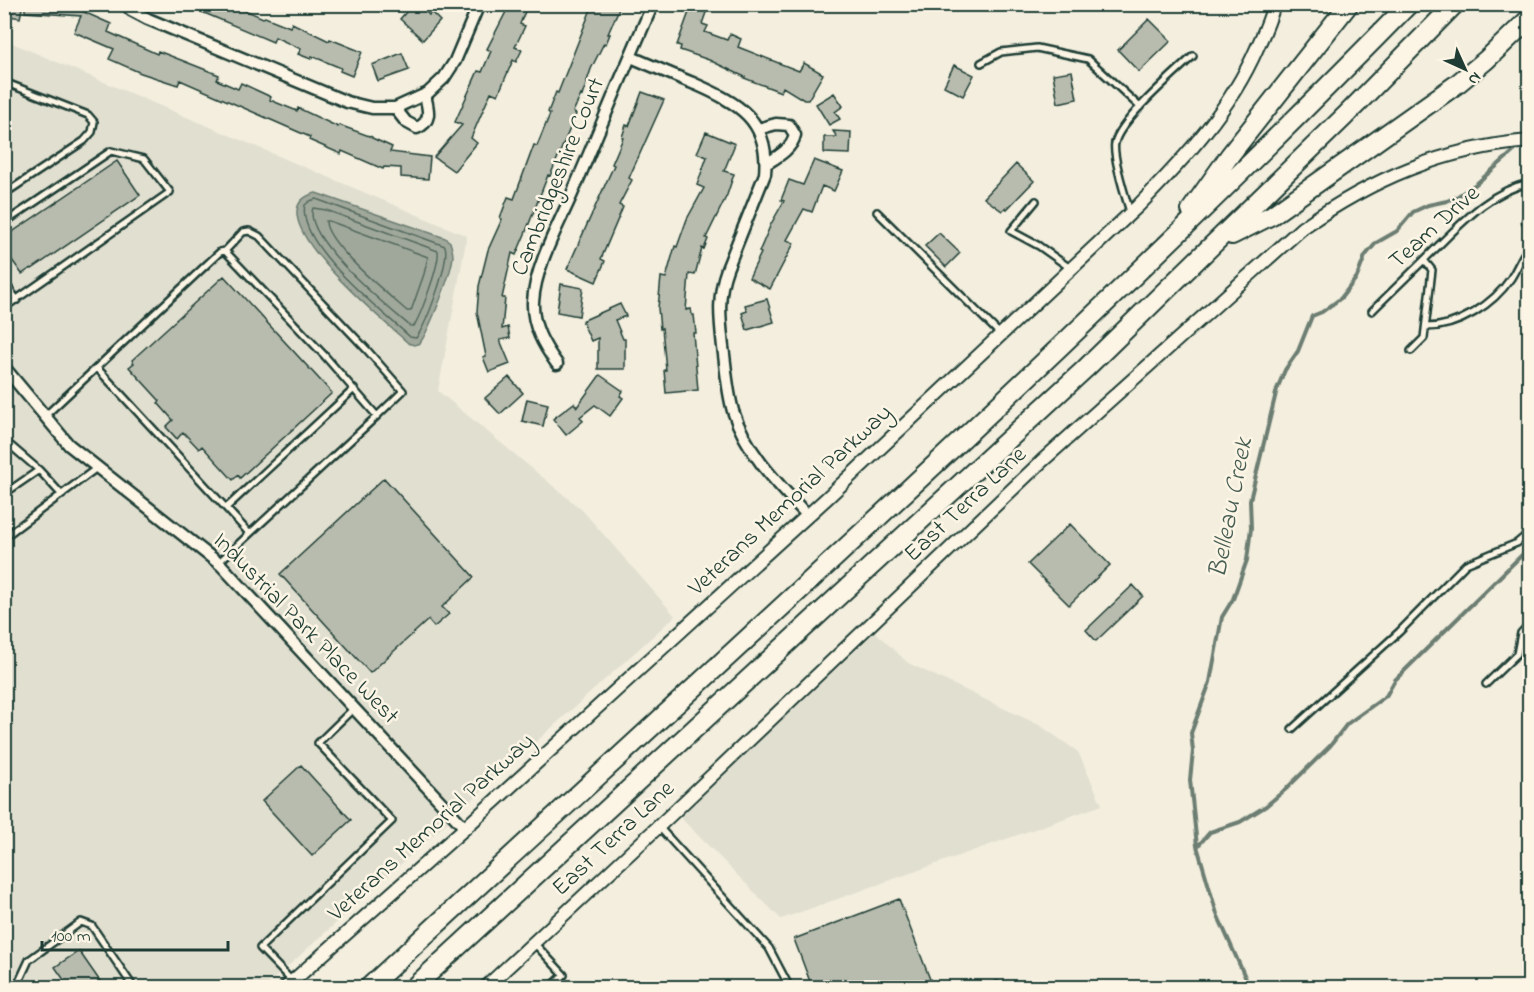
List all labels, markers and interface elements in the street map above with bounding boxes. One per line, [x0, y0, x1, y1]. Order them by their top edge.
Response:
north arrow [1435, 39, 1495, 99]
text: N [1462, 66, 1487, 91]
street label: Cambridgeshire Court [503, 73, 615, 281]
street label: Team Drive [1382, 177, 1489, 279]
street label: Veterans Memorial Parkway [680, 397, 902, 607]
water label: Belleau Creek [1200, 433, 1264, 581]
street label: East Terra Lane [897, 439, 1035, 571]
street label: Industrial Park Place West [204, 525, 406, 733]
street label: Veterans Memorial Parkway [320, 725, 544, 932]
street label: East Terra Lane [545, 773, 683, 905]
scale bar [42, 914, 228, 952]
text: 100 m [51, 924, 91, 950]

